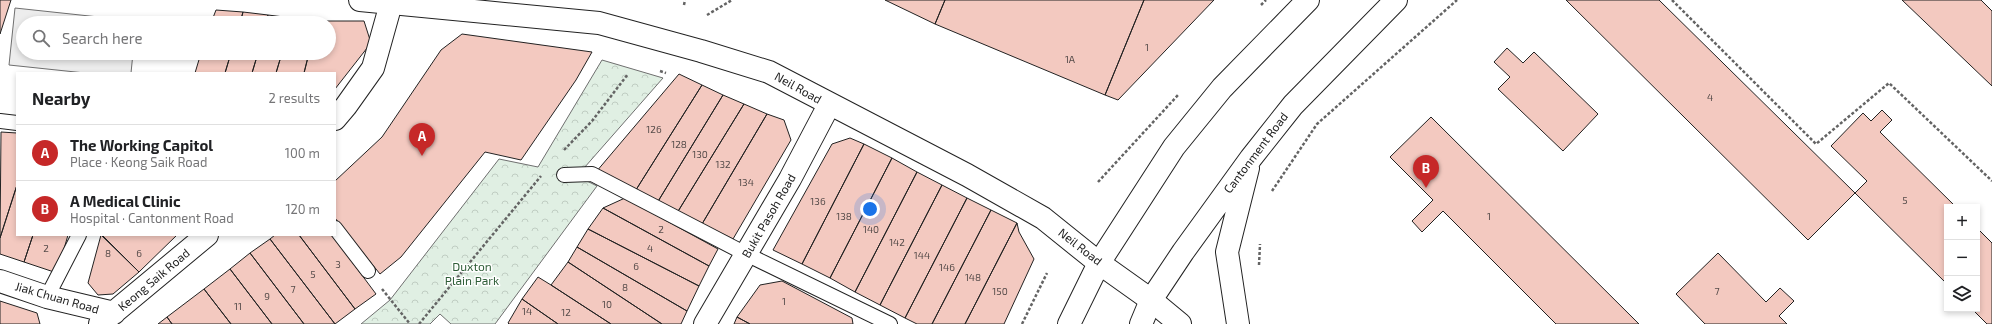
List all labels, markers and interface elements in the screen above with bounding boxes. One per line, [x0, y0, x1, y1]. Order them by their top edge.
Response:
search box [16, 16, 336, 60]
icon: search [30, 27, 52, 49]
text: Search here [62, 29, 143, 47]
house number: 1 [1145, 41, 1149, 53]
house number: 1A [1065, 53, 1076, 65]
street label: Neil Road [773, 69, 824, 106]
text: Nearby [32, 88, 90, 108]
text: 2 results [268, 90, 320, 106]
house number: 4 [1707, 91, 1713, 103]
street label: Cantonment Road [1220, 109, 1290, 196]
pin: A [409, 123, 435, 156]
house number: 126 [646, 123, 662, 135]
text: The Working Capitol [70, 136, 213, 154]
house number: 128 [671, 138, 687, 150]
text: A [41, 145, 49, 161]
text: 100 m [285, 145, 320, 161]
house number: 130 [692, 148, 708, 160]
text: Place · Keong Saik Road [70, 154, 207, 170]
pin: B [1413, 155, 1439, 188]
house number: 132 [715, 158, 731, 170]
street label: Bukit Pasoh Road [738, 171, 798, 260]
house number: 134 [738, 176, 754, 188]
text: A Medical Clinic [70, 192, 181, 210]
house number: 5 [1902, 194, 1908, 206]
house number: 136 [810, 195, 826, 207]
your location [860, 199, 880, 219]
text: B [41, 201, 49, 217]
text: 120 m [285, 201, 320, 217]
map controls [1944, 204, 1980, 312]
button: + [1944, 204, 1980, 240]
text: Hospital · Cantonment Road [70, 210, 234, 226]
house number: 138 [836, 210, 852, 222]
house number: 1 [1487, 210, 1491, 222]
house number: 2 [658, 223, 664, 235]
house number: 140 [863, 223, 879, 235]
street label: Neil Road [1056, 225, 1105, 268]
house number: 142 [889, 236, 905, 248]
button: − [1944, 240, 1980, 276]
house number: 2 [43, 242, 49, 254]
house number: 4 [647, 242, 653, 254]
street label: Keong Saik Road [115, 245, 192, 313]
house number: 8 [105, 247, 111, 259]
house number: 6 [136, 247, 142, 259]
house number: 144 [914, 249, 930, 261]
house number: 3 [335, 258, 341, 270]
park label: Duxton Plain Park [445, 259, 499, 287]
house number: 6 [633, 260, 639, 272]
house number: 146 [939, 261, 955, 273]
house number: 5 [310, 268, 316, 280]
house number: 148 [965, 271, 981, 283]
button: layers [1944, 276, 1980, 312]
street label: Jiak Chuan Road [14, 278, 101, 316]
house number: 8 [622, 281, 628, 293]
house number: 7 [290, 283, 296, 295]
house number: 150 [992, 285, 1008, 297]
house number: 7 [1714, 285, 1720, 297]
house number: 9 [264, 290, 270, 302]
house number: 1 [782, 295, 786, 307]
house number: 10 [602, 298, 612, 310]
house number: 11 [234, 300, 242, 312]
house number: 14 [522, 305, 532, 317]
house number: 12 [561, 306, 571, 318]

